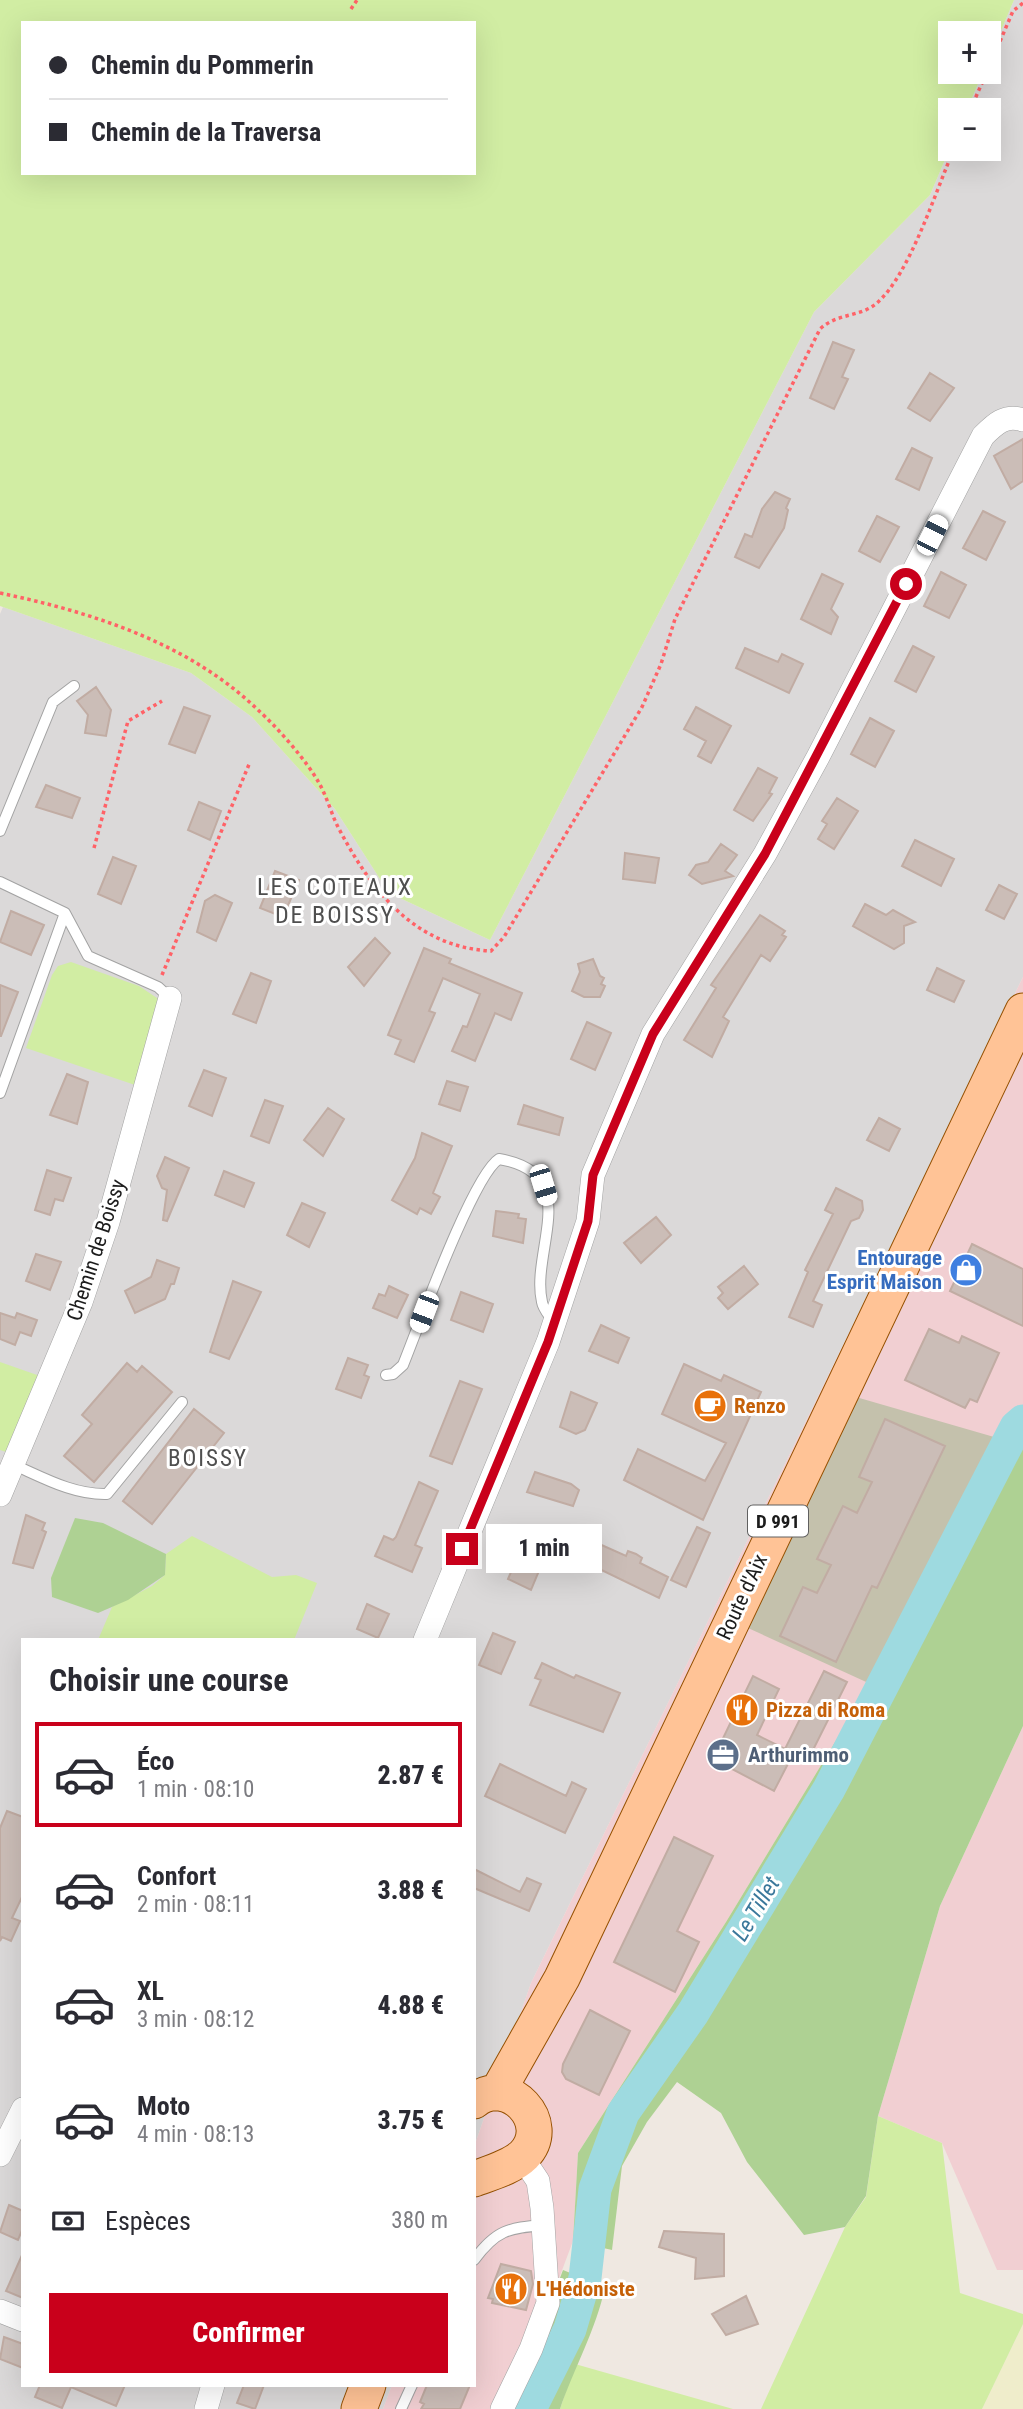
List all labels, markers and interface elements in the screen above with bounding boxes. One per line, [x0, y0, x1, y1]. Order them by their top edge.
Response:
map controls [938, 21, 1001, 161]
button: + [938, 21, 1001, 84]
text: Chemin du Pommerin [91, 50, 314, 80]
button: − [938, 98, 1001, 161]
text: Chemin de la Traversa [91, 117, 321, 147]
car [914, 512, 951, 558]
route start [890, 568, 922, 600]
district label: LES COTEAUX DE BOISSY [257, 873, 413, 929]
car [527, 1162, 560, 1208]
street label: Chemin de Boissy [62, 1176, 130, 1324]
place label: Entourage Esprit Maison [827, 1246, 942, 1294]
shop icon: Entourage Esprit Maison [947, 1251, 985, 1289]
car [407, 1289, 442, 1335]
cafe icon: Renzo [691, 1387, 729, 1425]
place label: Renzo [734, 1394, 786, 1418]
district label: BOISSY [168, 1445, 248, 1472]
road number: D 991 [748, 1506, 808, 1536]
callout: 1 min [486, 1524, 602, 1574]
route end [446, 1533, 478, 1565]
text: 1 min [518, 1535, 570, 1562]
street label: Route d'Aix [712, 1550, 772, 1644]
text: Choisir une course [49, 1661, 289, 1699]
restaurant icon: Pizza di Roma [723, 1691, 761, 1729]
place label: Pizza di Roma [766, 1698, 885, 1722]
office icon: Arthurimmo [704, 1736, 742, 1774]
icon: car [53, 1743, 116, 1806]
place label: Arthurimmo [748, 1743, 849, 1767]
text: Éco [137, 1746, 174, 1776]
text: 2.87 € [377, 1760, 444, 1790]
text: 1 min · 08:10 [137, 1776, 254, 1803]
icon: car [53, 1858, 116, 1921]
text: Confort [137, 1861, 216, 1891]
water label: Le Tillet [726, 1872, 786, 1946]
text: 3.88 € [377, 1875, 444, 1905]
text: 2 min · 08:11 [137, 1891, 254, 1918]
icon: car [53, 1973, 116, 2036]
text: XL [137, 1976, 164, 2006]
text: 4.88 € [377, 1990, 444, 2020]
text: 3 min · 08:12 [137, 2006, 254, 2033]
icon: car [53, 2088, 116, 2151]
text: Moto [137, 2091, 190, 2121]
text: 3.75 € [377, 2105, 444, 2135]
text: 4 min · 08:13 [137, 2121, 254, 2148]
icon: cash [49, 2202, 87, 2240]
text: Espèces [105, 2206, 191, 2236]
text: 380 m [391, 2207, 448, 2234]
restaurant icon: L'Hédoniste [492, 2270, 530, 2308]
place label: L'Hédoniste [536, 2277, 635, 2301]
button: Confirmer [49, 2293, 448, 2373]

